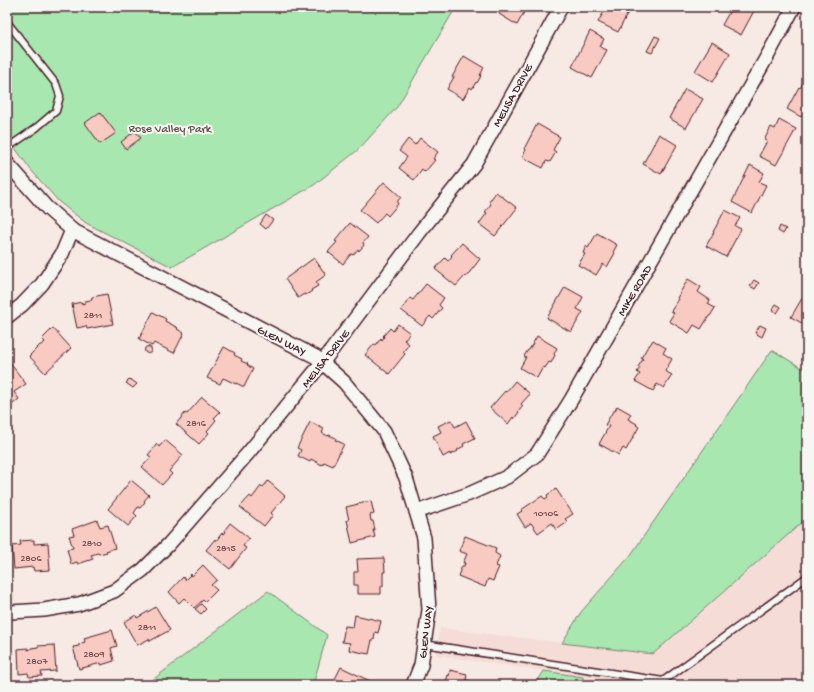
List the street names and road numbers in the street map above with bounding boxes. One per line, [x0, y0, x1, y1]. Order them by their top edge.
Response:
street label: MELISA DRIVE [491, 62, 537, 130]
street label: MIKE ROAD [616, 263, 656, 319]
street label: GLEN WAY [254, 324, 308, 360]
street label: MELISA DRIVE [300, 327, 354, 391]
street label: GLEN WAY [417, 605, 437, 659]

